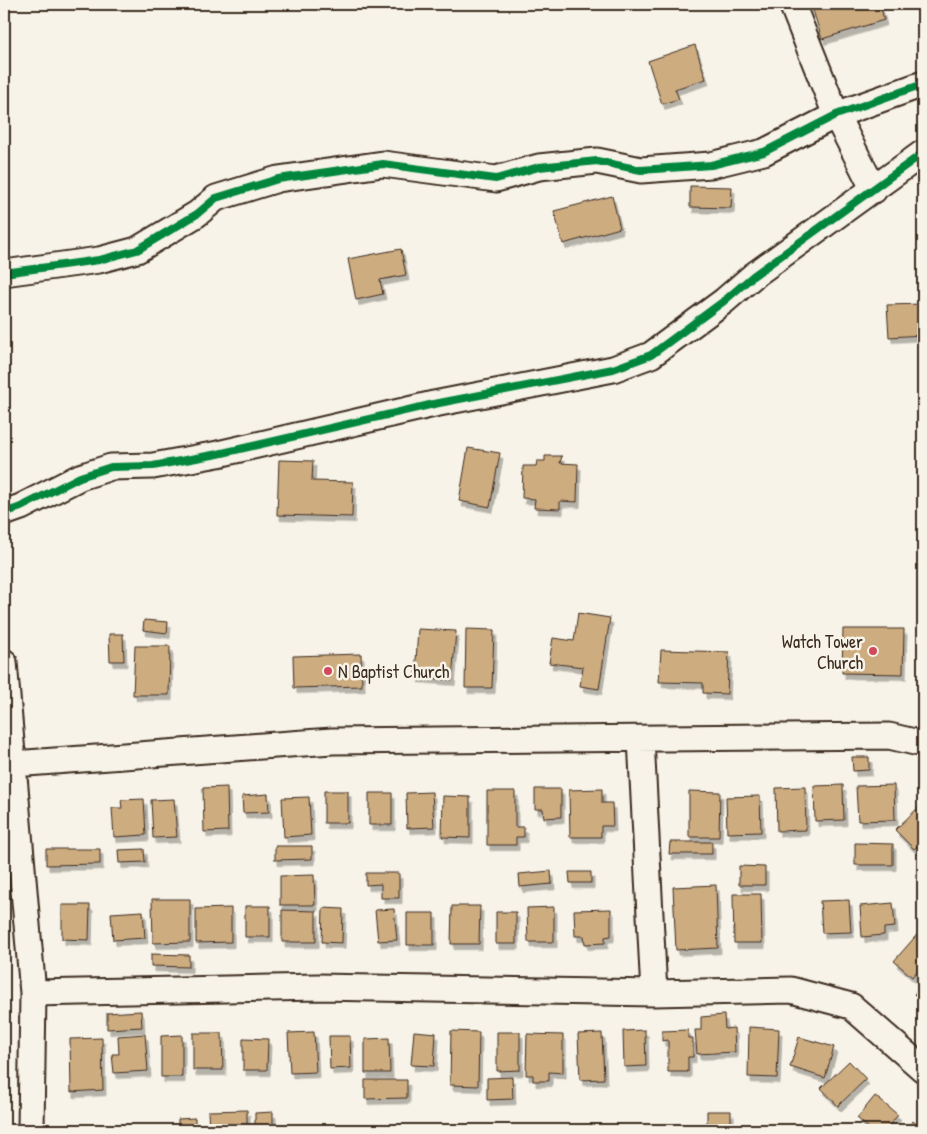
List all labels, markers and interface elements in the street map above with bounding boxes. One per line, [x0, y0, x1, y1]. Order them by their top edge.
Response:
place label: Watch Tower Church [782, 629, 863, 675]
marker: Watch Tower Church [867, 645, 879, 657]
place label: N Baptist Church [338, 659, 450, 684]
marker: N Baptist Church [322, 665, 334, 677]

